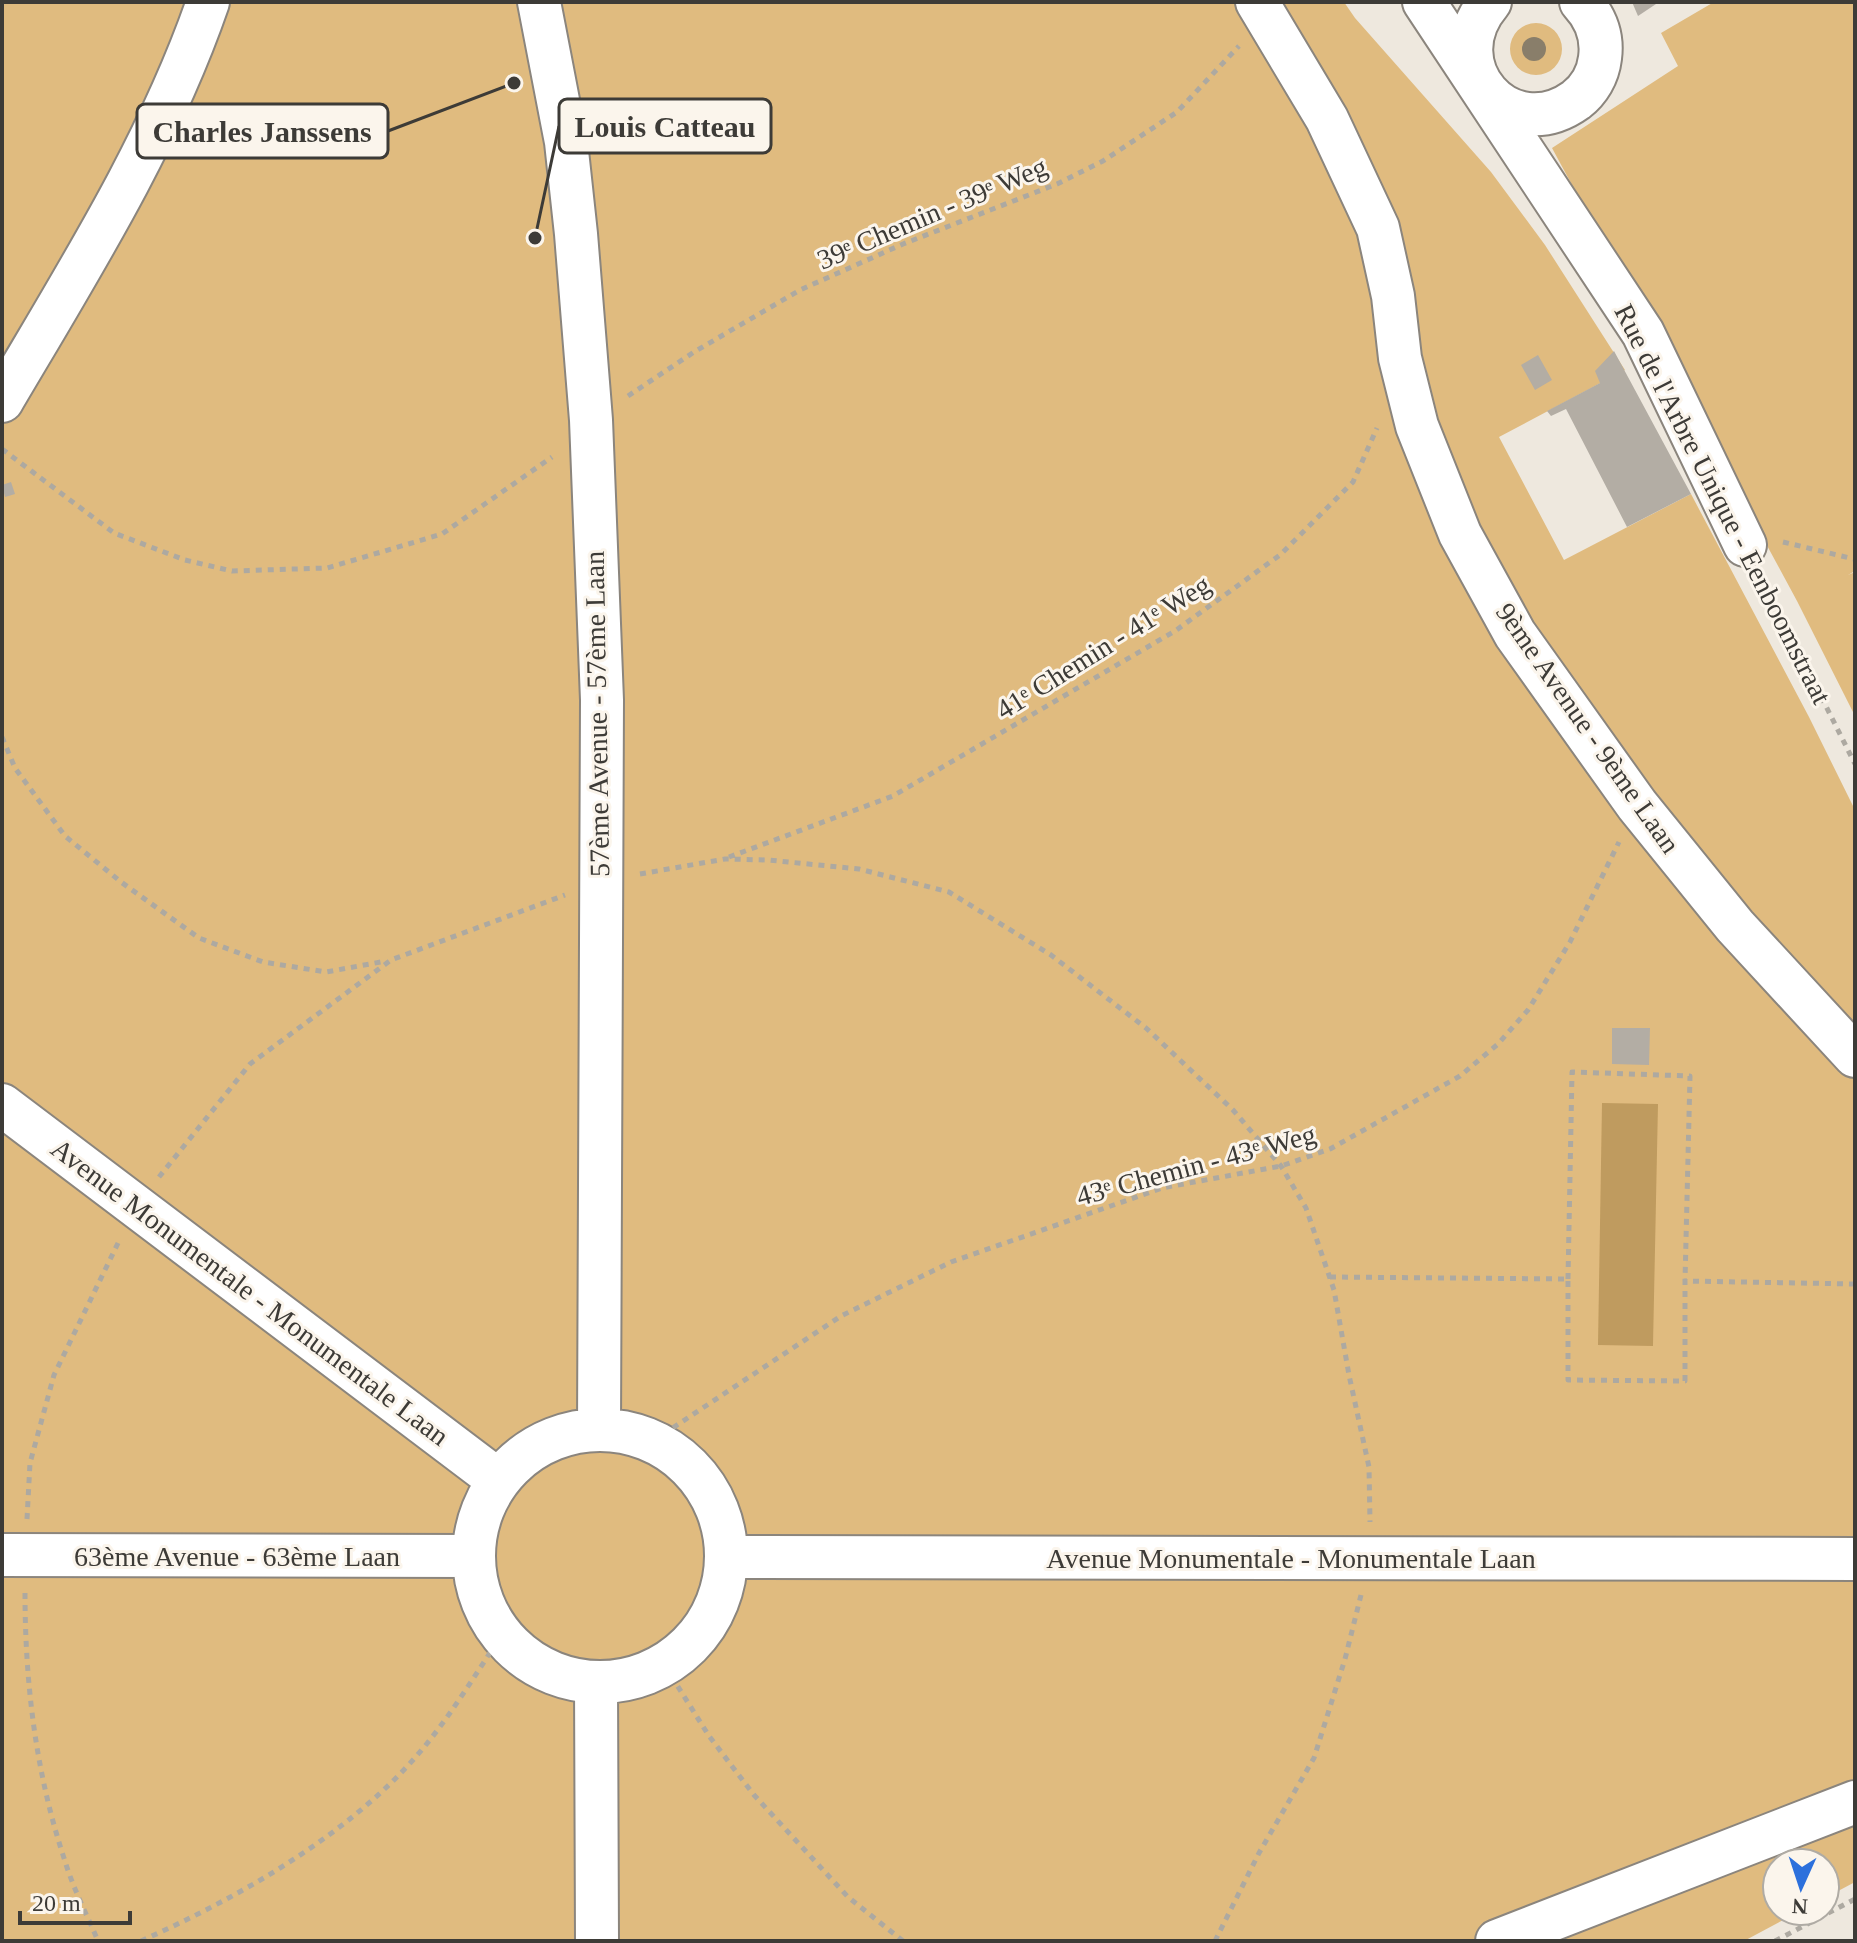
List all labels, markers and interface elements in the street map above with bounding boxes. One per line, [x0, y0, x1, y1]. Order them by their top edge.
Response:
callout: Louis Catteau [559, 99, 771, 153]
callout: Charles Janssens [137, 104, 388, 158]
text: Louis Catteau [575, 110, 755, 143]
text: Charles Janssens [152, 115, 372, 148]
street label: 39ᵉ Chemin - 39ᵉ Weg [813, 151, 1051, 275]
street label: Rue de l'Arbre Unique - Eenboomstraat [1608, 299, 1838, 709]
street label: 57ème Avenue - 57ème Laan [579, 551, 615, 877]
street label: 41ᵉ Chemin - 41ᵉ Weg [990, 569, 1216, 725]
street label: 9ème Avenue - 9ème Laan [1490, 597, 1686, 859]
street label: 43ᵉ Chemin - 43ᵉ Weg [1073, 1118, 1319, 1212]
street label: Avenue Monumentale - Monumentale Laan [45, 1132, 455, 1452]
street label: 63ème Avenue - 63ème Laan [74, 1541, 400, 1572]
street label: Avenue Monumentale - Monumentale Laan [1046, 1543, 1536, 1574]
north arrow [1761, 1847, 1841, 1927]
scale bar [20, 1875, 130, 1925]
text: 20 m [32, 1890, 81, 1916]
text: N [1791, 1894, 1809, 1919]

